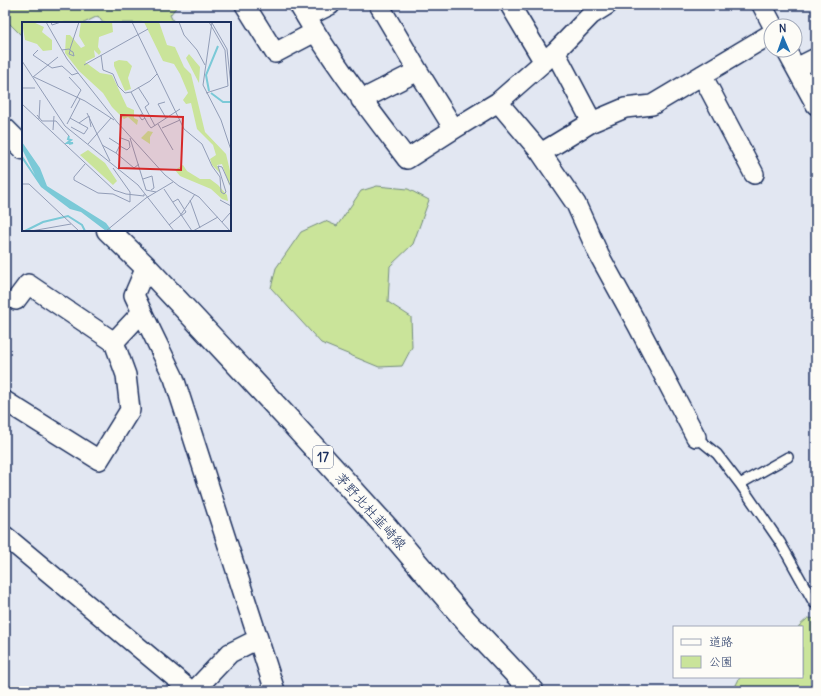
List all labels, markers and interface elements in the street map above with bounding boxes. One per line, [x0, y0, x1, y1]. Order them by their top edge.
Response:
north arrow [763, 18, 803, 58]
text: N [779, 21, 787, 35]
inset map [22, 22, 231, 231]
road number: 17 [313, 446, 333, 468]
street label: 茅野北杜韮崎線 [332, 469, 410, 553]
legend [673, 626, 803, 678]
text: 道路 [709, 634, 733, 649]
text: 公園 [709, 654, 733, 669]

